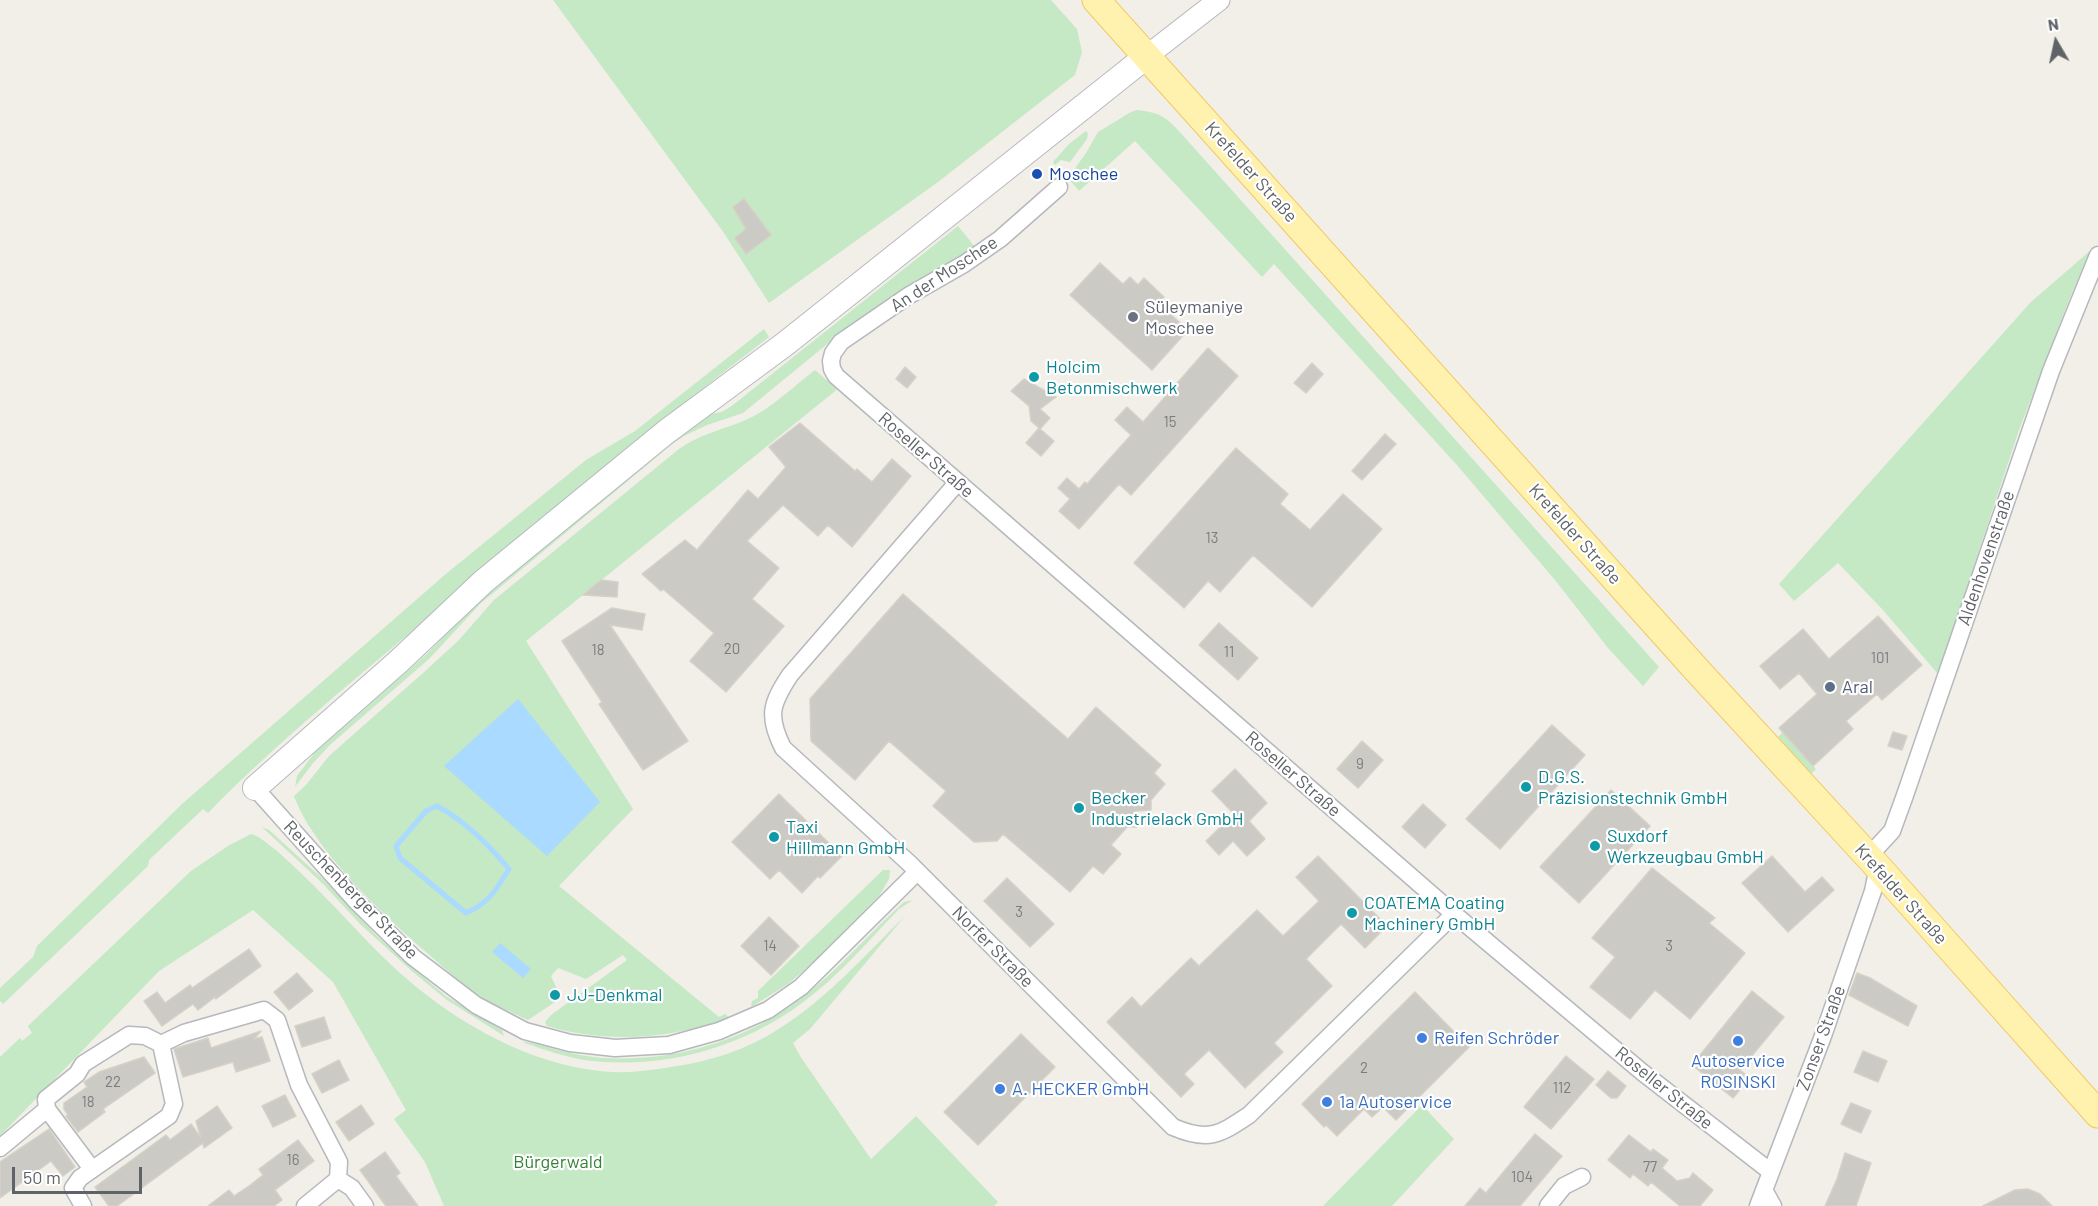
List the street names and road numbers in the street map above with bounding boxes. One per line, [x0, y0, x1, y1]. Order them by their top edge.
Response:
street label: Krefelder Straße [1200, 117, 1302, 227]
street label: An der Moschee [886, 231, 1002, 317]
street label: Roseller Straße [874, 408, 978, 502]
street label: Krefelder Straße [1524, 479, 1626, 589]
street label: Aldenhovenstraße [1953, 488, 2019, 628]
street label: Roseller Straße [1241, 727, 1345, 821]
street label: Reuschenberger Straße [279, 816, 423, 964]
street label: Krefelder Straße [1850, 839, 1952, 949]
street label: Norfer Straße [948, 902, 1038, 992]
street label: Zonser Straße [1792, 983, 1850, 1093]
street label: Roseller Straße [1611, 1042, 1717, 1134]

